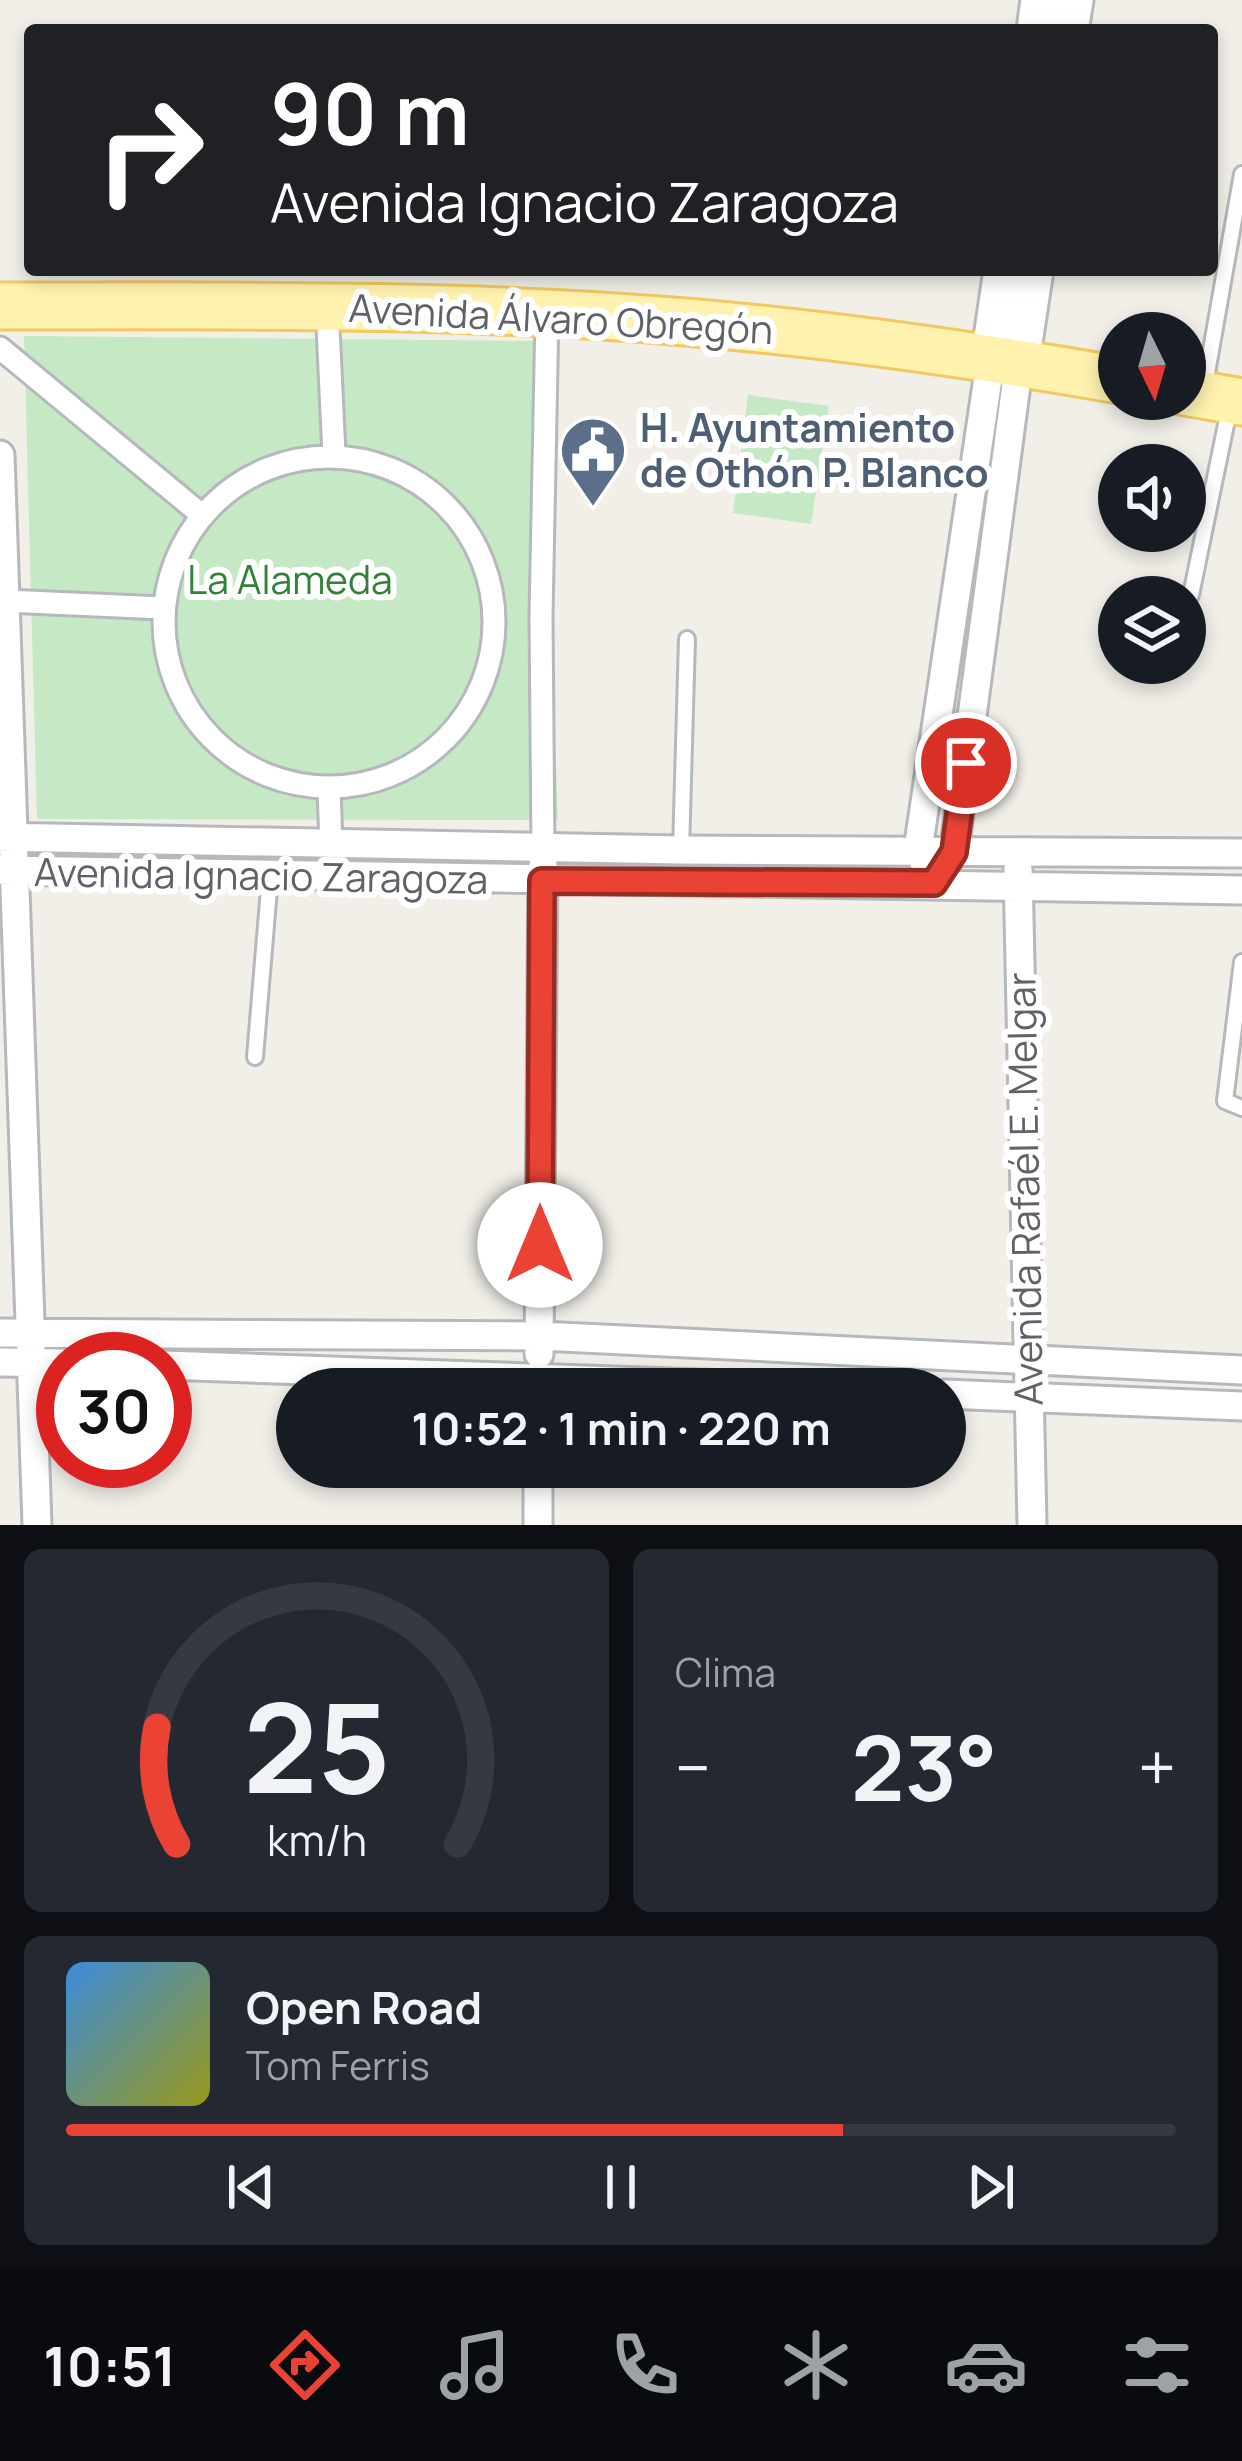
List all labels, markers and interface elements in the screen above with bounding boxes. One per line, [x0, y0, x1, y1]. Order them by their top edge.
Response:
text: 90 m [270, 55, 470, 170]
icon: right [72, 72, 228, 228]
text: Avenida Ignacio Zaragoza [270, 164, 899, 238]
street label: Avenida Álvaro Obregón [347, 280, 775, 356]
north arrow [1098, 312, 1206, 420]
map controls [1098, 312, 1206, 684]
place label: H. Ayuntamiento de Othón P. Blanco [640, 400, 989, 499]
public building icon: H. Ayuntamiento de Othón P. Blanco [558, 415, 628, 509]
button: sound [1098, 444, 1206, 552]
park label: La Alameda [187, 552, 393, 606]
button: layers [1098, 576, 1206, 684]
pin [915, 712, 1017, 814]
icon: arrive [933, 730, 999, 796]
street label: Avenida Ignacio Zaragoza [33, 844, 489, 906]
street label: Avenida Rafaél E. Melgar [993, 972, 1055, 1406]
position arrow [477, 1182, 603, 1308]
speed limit sign: 30 [36, 1332, 192, 1488]
text: 10:52 · 1 min · 220 m [411, 1397, 831, 1459]
text: Clima [675, 1645, 776, 1699]
text: 25 [243, 1660, 390, 1830]
text: 23° [851, 1705, 998, 1828]
text: − [675, 1722, 711, 1812]
text: + [1138, 1722, 1176, 1812]
text: km/h [267, 1809, 366, 1868]
text: Open Road [246, 1976, 482, 2038]
text: Tom Ferris [246, 2038, 430, 2092]
icon: previous [218, 2154, 284, 2220]
icon: pause [588, 2154, 654, 2220]
icon: next [958, 2154, 1024, 2220]
icon: directions [263, 2323, 347, 2407]
icon: music [433, 2323, 517, 2407]
icon: phone [603, 2323, 687, 2407]
icon: climate [774, 2323, 858, 2407]
icon: car [944, 2323, 1028, 2407]
icon: filters [1115, 2323, 1199, 2407]
text: 10:51 [43, 2328, 176, 2402]

